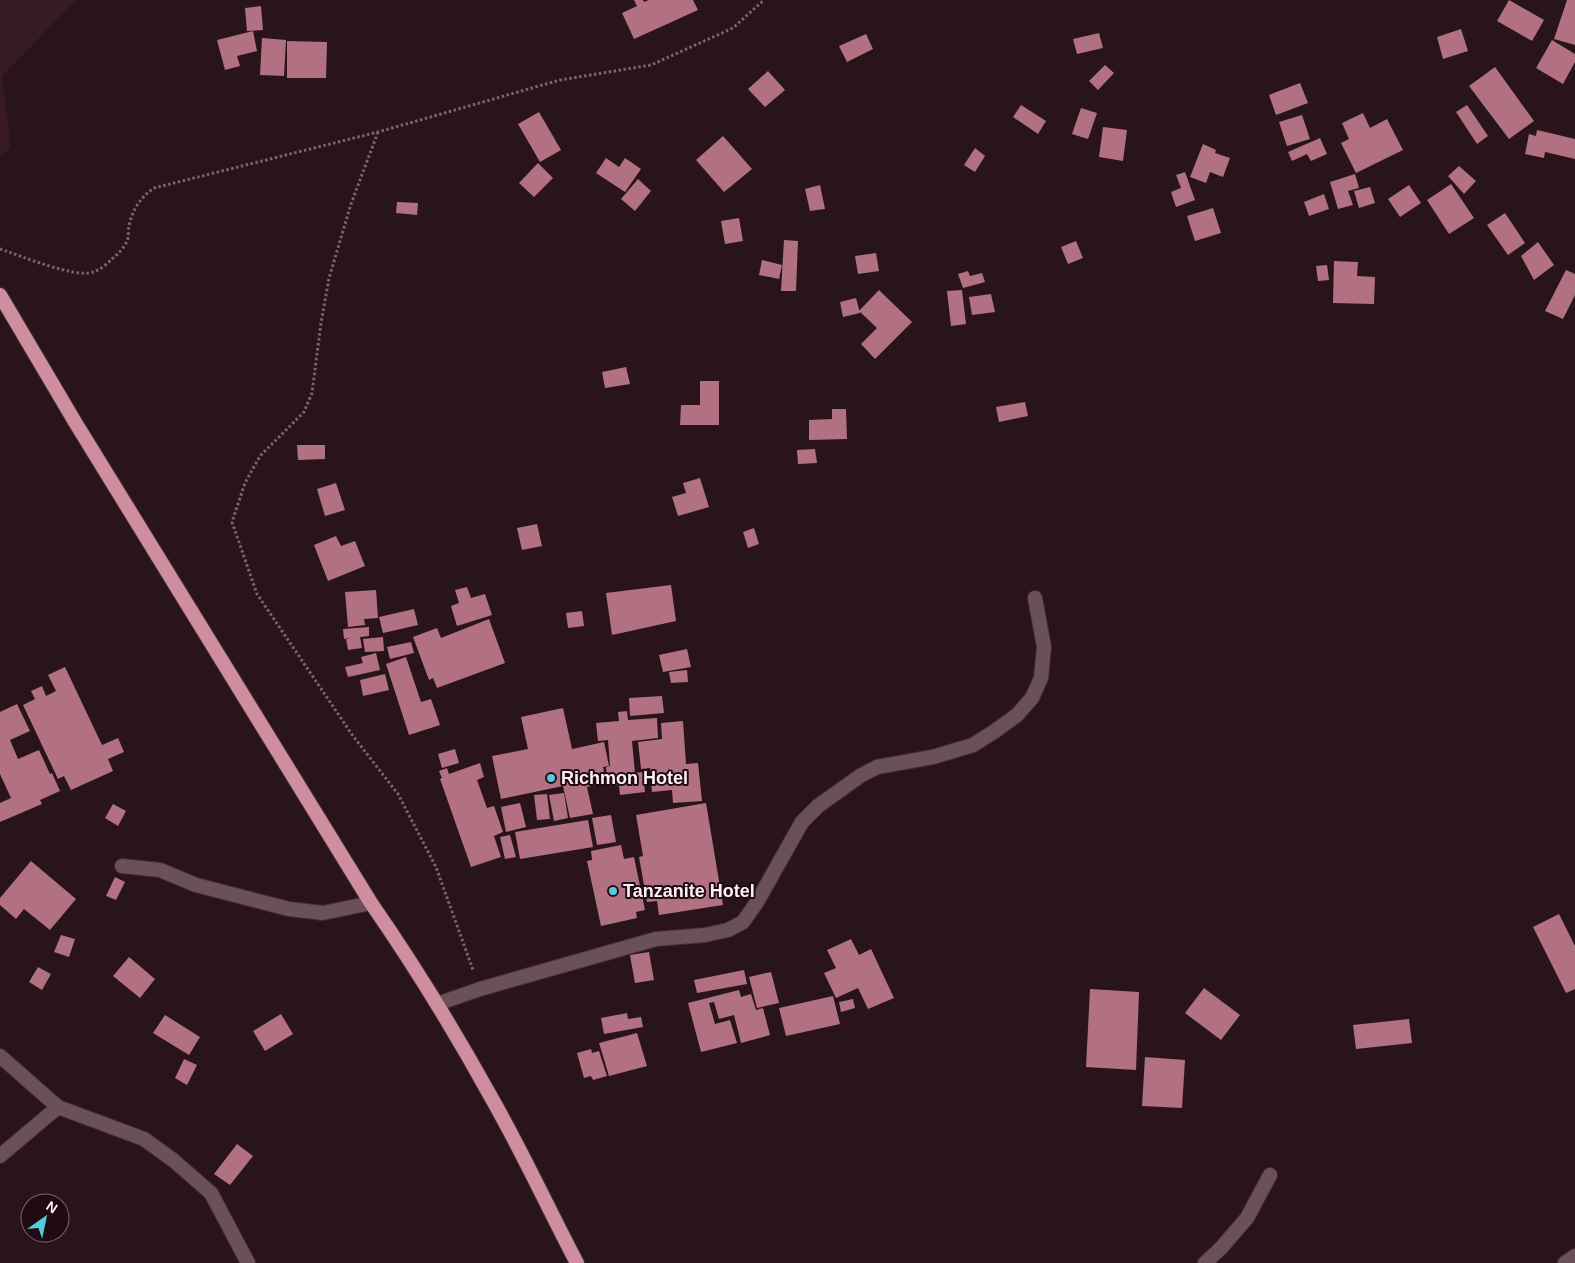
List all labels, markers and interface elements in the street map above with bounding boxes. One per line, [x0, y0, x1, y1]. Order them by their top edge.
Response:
place label: Richmon Hotel [561, 768, 688, 788]
marker: Richmon Hotel [545, 772, 557, 784]
place label: Tanzanite Hotel [623, 881, 755, 901]
marker: Tanzanite Hotel [607, 885, 619, 897]
north arrow [20, 1193, 70, 1243]
text: N [43, 1198, 61, 1217]

